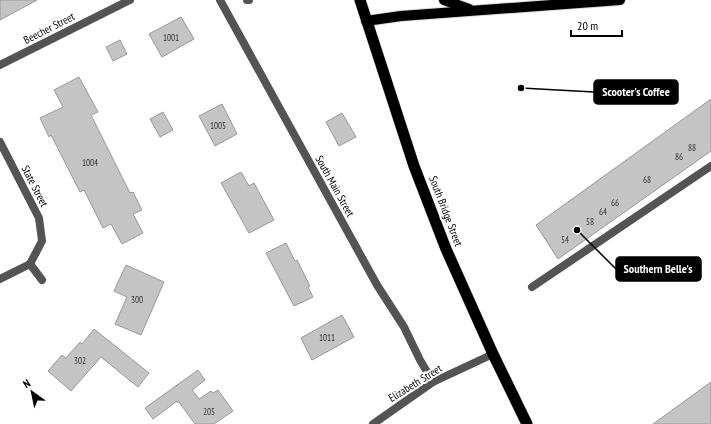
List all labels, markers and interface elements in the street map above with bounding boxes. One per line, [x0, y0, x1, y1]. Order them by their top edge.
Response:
street label: Beecher Street [21, 9, 77, 47]
scale bar [571, 12, 622, 38]
text: 20 m [577, 18, 598, 33]
house number: 1001 [163, 32, 179, 43]
callout: Scooter's Coffee [594, 80, 678, 104]
text: Scooter's Coffee [602, 84, 670, 99]
house number: 1005 [210, 120, 226, 131]
house number: 88 [688, 142, 696, 153]
house number: 86 [675, 151, 683, 162]
street label: South Main Street [312, 153, 358, 219]
house number: 1004 [82, 157, 98, 168]
street label: State Street [19, 163, 51, 209]
street label: South Bridge Street [426, 174, 466, 248]
house number: 68 [643, 174, 651, 185]
house number: 66 [611, 197, 619, 208]
house number: 64 [599, 206, 607, 217]
house number: 58 [586, 216, 594, 227]
house number: 54 [561, 234, 569, 245]
callout: Southern Belle's [616, 257, 701, 281]
text: Southern Belle's [624, 261, 692, 276]
house number: 300 [131, 294, 143, 305]
house number: 1011 [319, 332, 335, 343]
house number: 302 [74, 355, 86, 366]
street label: Elizabeth Street [386, 361, 444, 405]
north arrow [12, 372, 52, 412]
text: N [20, 376, 33, 391]
house number: 205 [203, 406, 215, 417]

